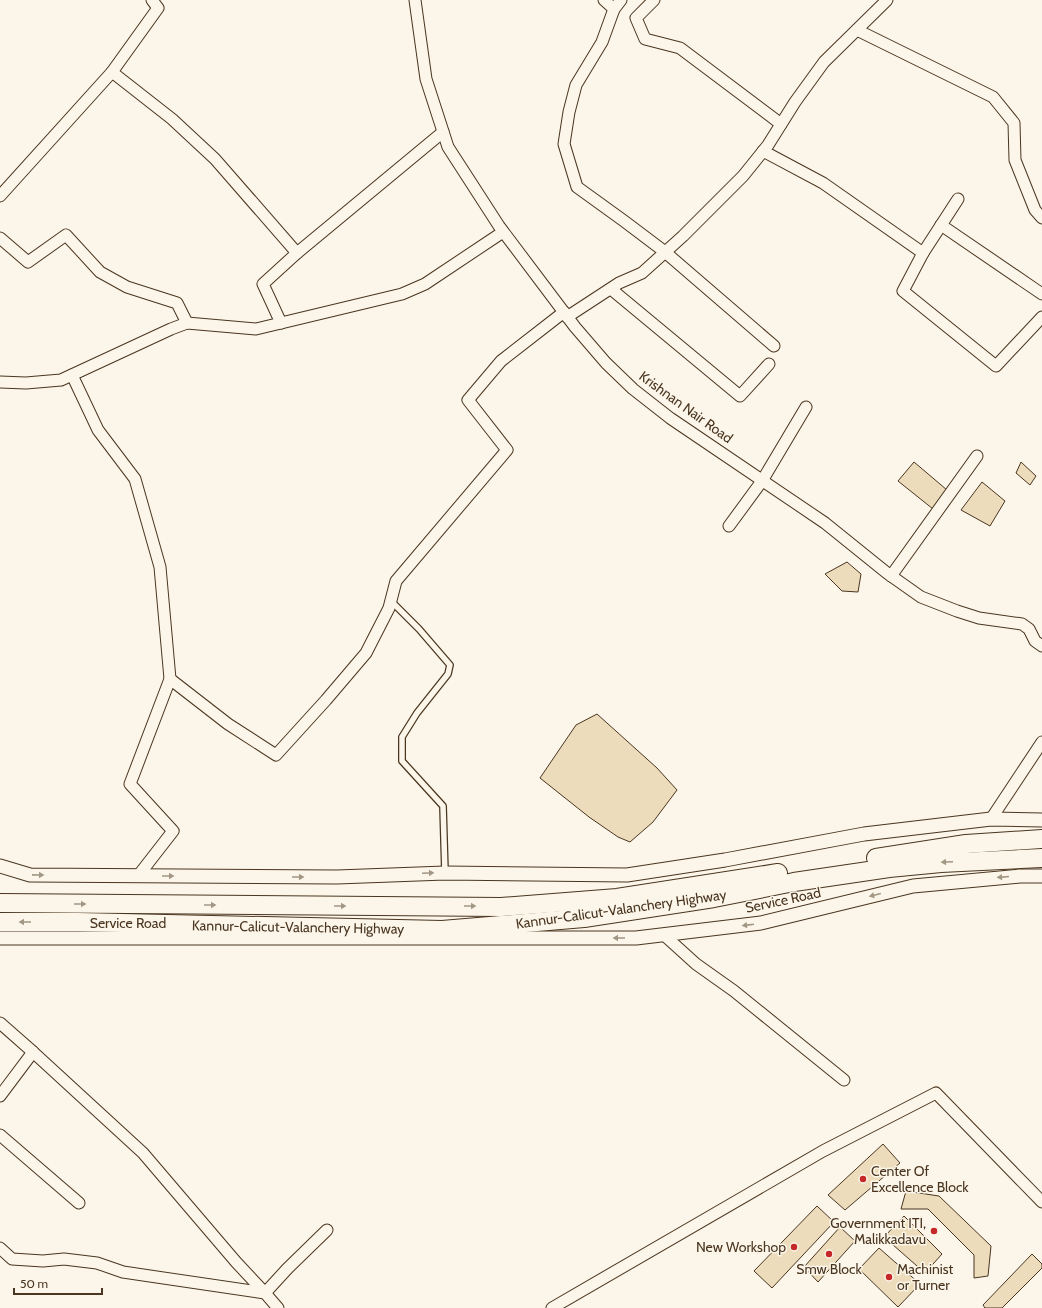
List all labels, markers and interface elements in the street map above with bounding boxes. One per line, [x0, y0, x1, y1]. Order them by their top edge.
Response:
street label: Krishnan Nair Road [636, 367, 736, 447]
one-way arrow [941, 859, 953, 866]
one-way arrow [422, 870, 434, 877]
one-way arrow [32, 872, 45, 878]
one-way arrow [162, 873, 175, 879]
one-way arrow [292, 874, 305, 880]
one-way arrow [997, 874, 1009, 881]
street label: Service Road [744, 883, 822, 917]
street label: Kannur-Calicut-Valanchery Highway [515, 885, 727, 933]
one-way arrow [868, 892, 880, 898]
one-way arrow [74, 901, 87, 907]
one-way arrow [204, 902, 217, 908]
one-way arrow [334, 903, 347, 909]
one-way arrow [464, 903, 477, 909]
street label: Service Road [90, 914, 166, 932]
street label: Kannur-Calicut-Valanchery Highway [192, 916, 404, 938]
one-way arrow [18, 919, 31, 925]
one-way arrow [742, 922, 754, 928]
one-way arrow [612, 935, 625, 941]
place label: Center Of Excellence Block [871, 1162, 969, 1196]
marker: Center Of Excellence Block [858, 1174, 868, 1184]
place label: Government ITI, Malikkadavu [830, 1214, 926, 1248]
marker: Government ITI, Malikkadavu [929, 1226, 939, 1236]
place label: New Workshop [696, 1238, 786, 1256]
marker: New Workshop [789, 1242, 799, 1252]
marker: Smw Block [824, 1249, 834, 1259]
place label: Smw Block [796, 1260, 862, 1278]
place label: Machinist or Turner [897, 1260, 954, 1294]
scale bar [14, 1270, 102, 1296]
marker: Machinist or Turner [884, 1272, 894, 1282]
text: 50 m [20, 1276, 48, 1291]

